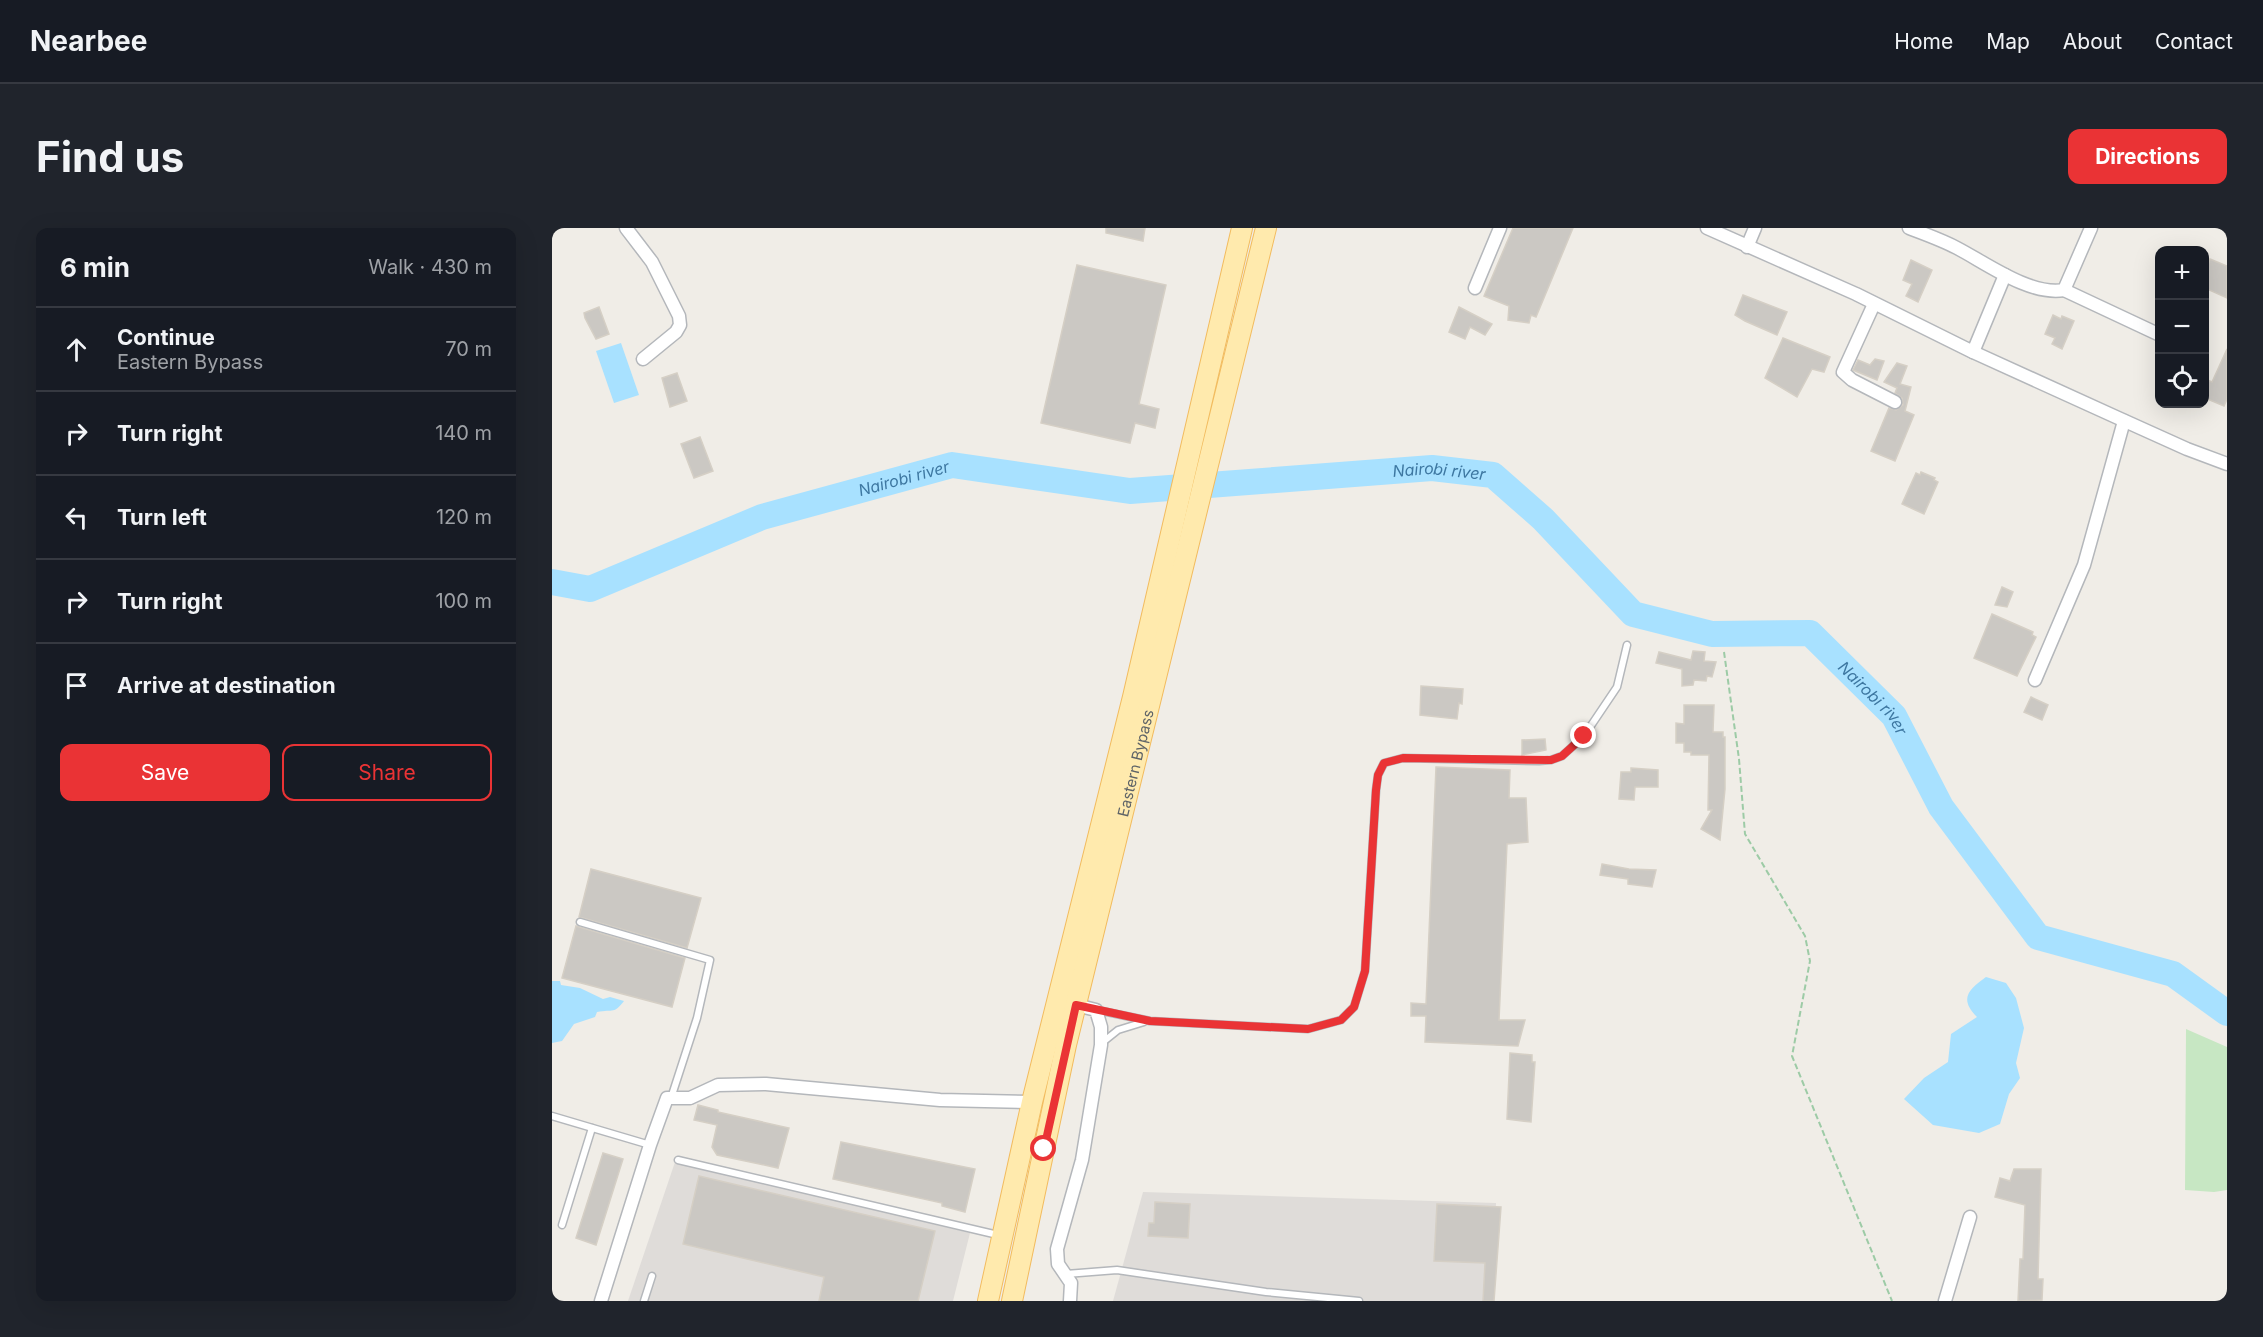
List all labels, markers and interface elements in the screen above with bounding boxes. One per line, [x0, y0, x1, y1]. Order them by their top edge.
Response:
text: Nearbee [30, 24, 147, 58]
text: Home [1894, 29, 1953, 54]
text: Map [1986, 29, 2030, 54]
text: About [2063, 29, 2122, 54]
text: Contact [2155, 29, 2233, 54]
button: Directions [2068, 129, 2227, 184]
text: Find us [36, 131, 184, 182]
map controls [2155, 246, 2209, 408]
button: + [2155, 246, 2209, 300]
text: 6 min [60, 252, 130, 283]
text: Walk · 430 m [368, 255, 492, 279]
button: − [2155, 300, 2209, 354]
text: Continue [117, 324, 215, 350]
icon: ahead [60, 333, 93, 366]
text: 70 m [445, 337, 492, 361]
text: Eastern Bypass [117, 350, 263, 374]
button: locate [2155, 354, 2209, 408]
icon: right [60, 417, 93, 450]
text: Turn right [117, 420, 223, 446]
text: 140 m [435, 421, 492, 445]
water label: Nairobi river [856, 456, 952, 500]
water label: Nairobi river [1392, 458, 1488, 484]
icon: left [60, 501, 93, 534]
text: Turn left [117, 504, 207, 530]
text: 120 m [436, 505, 492, 529]
icon: right [60, 585, 93, 618]
text: Turn right [117, 588, 223, 614]
text: 100 m [435, 589, 492, 613]
water label: Nairobi river [1834, 657, 1912, 739]
icon: arrive [60, 669, 93, 702]
text: Arrive at destination [117, 672, 336, 698]
street label: Eastern Bypass [1113, 707, 1157, 819]
route end [1570, 722, 1596, 748]
button: Save [60, 744, 270, 801]
button: Share [282, 744, 492, 801]
route start [1030, 1135, 1056, 1161]

